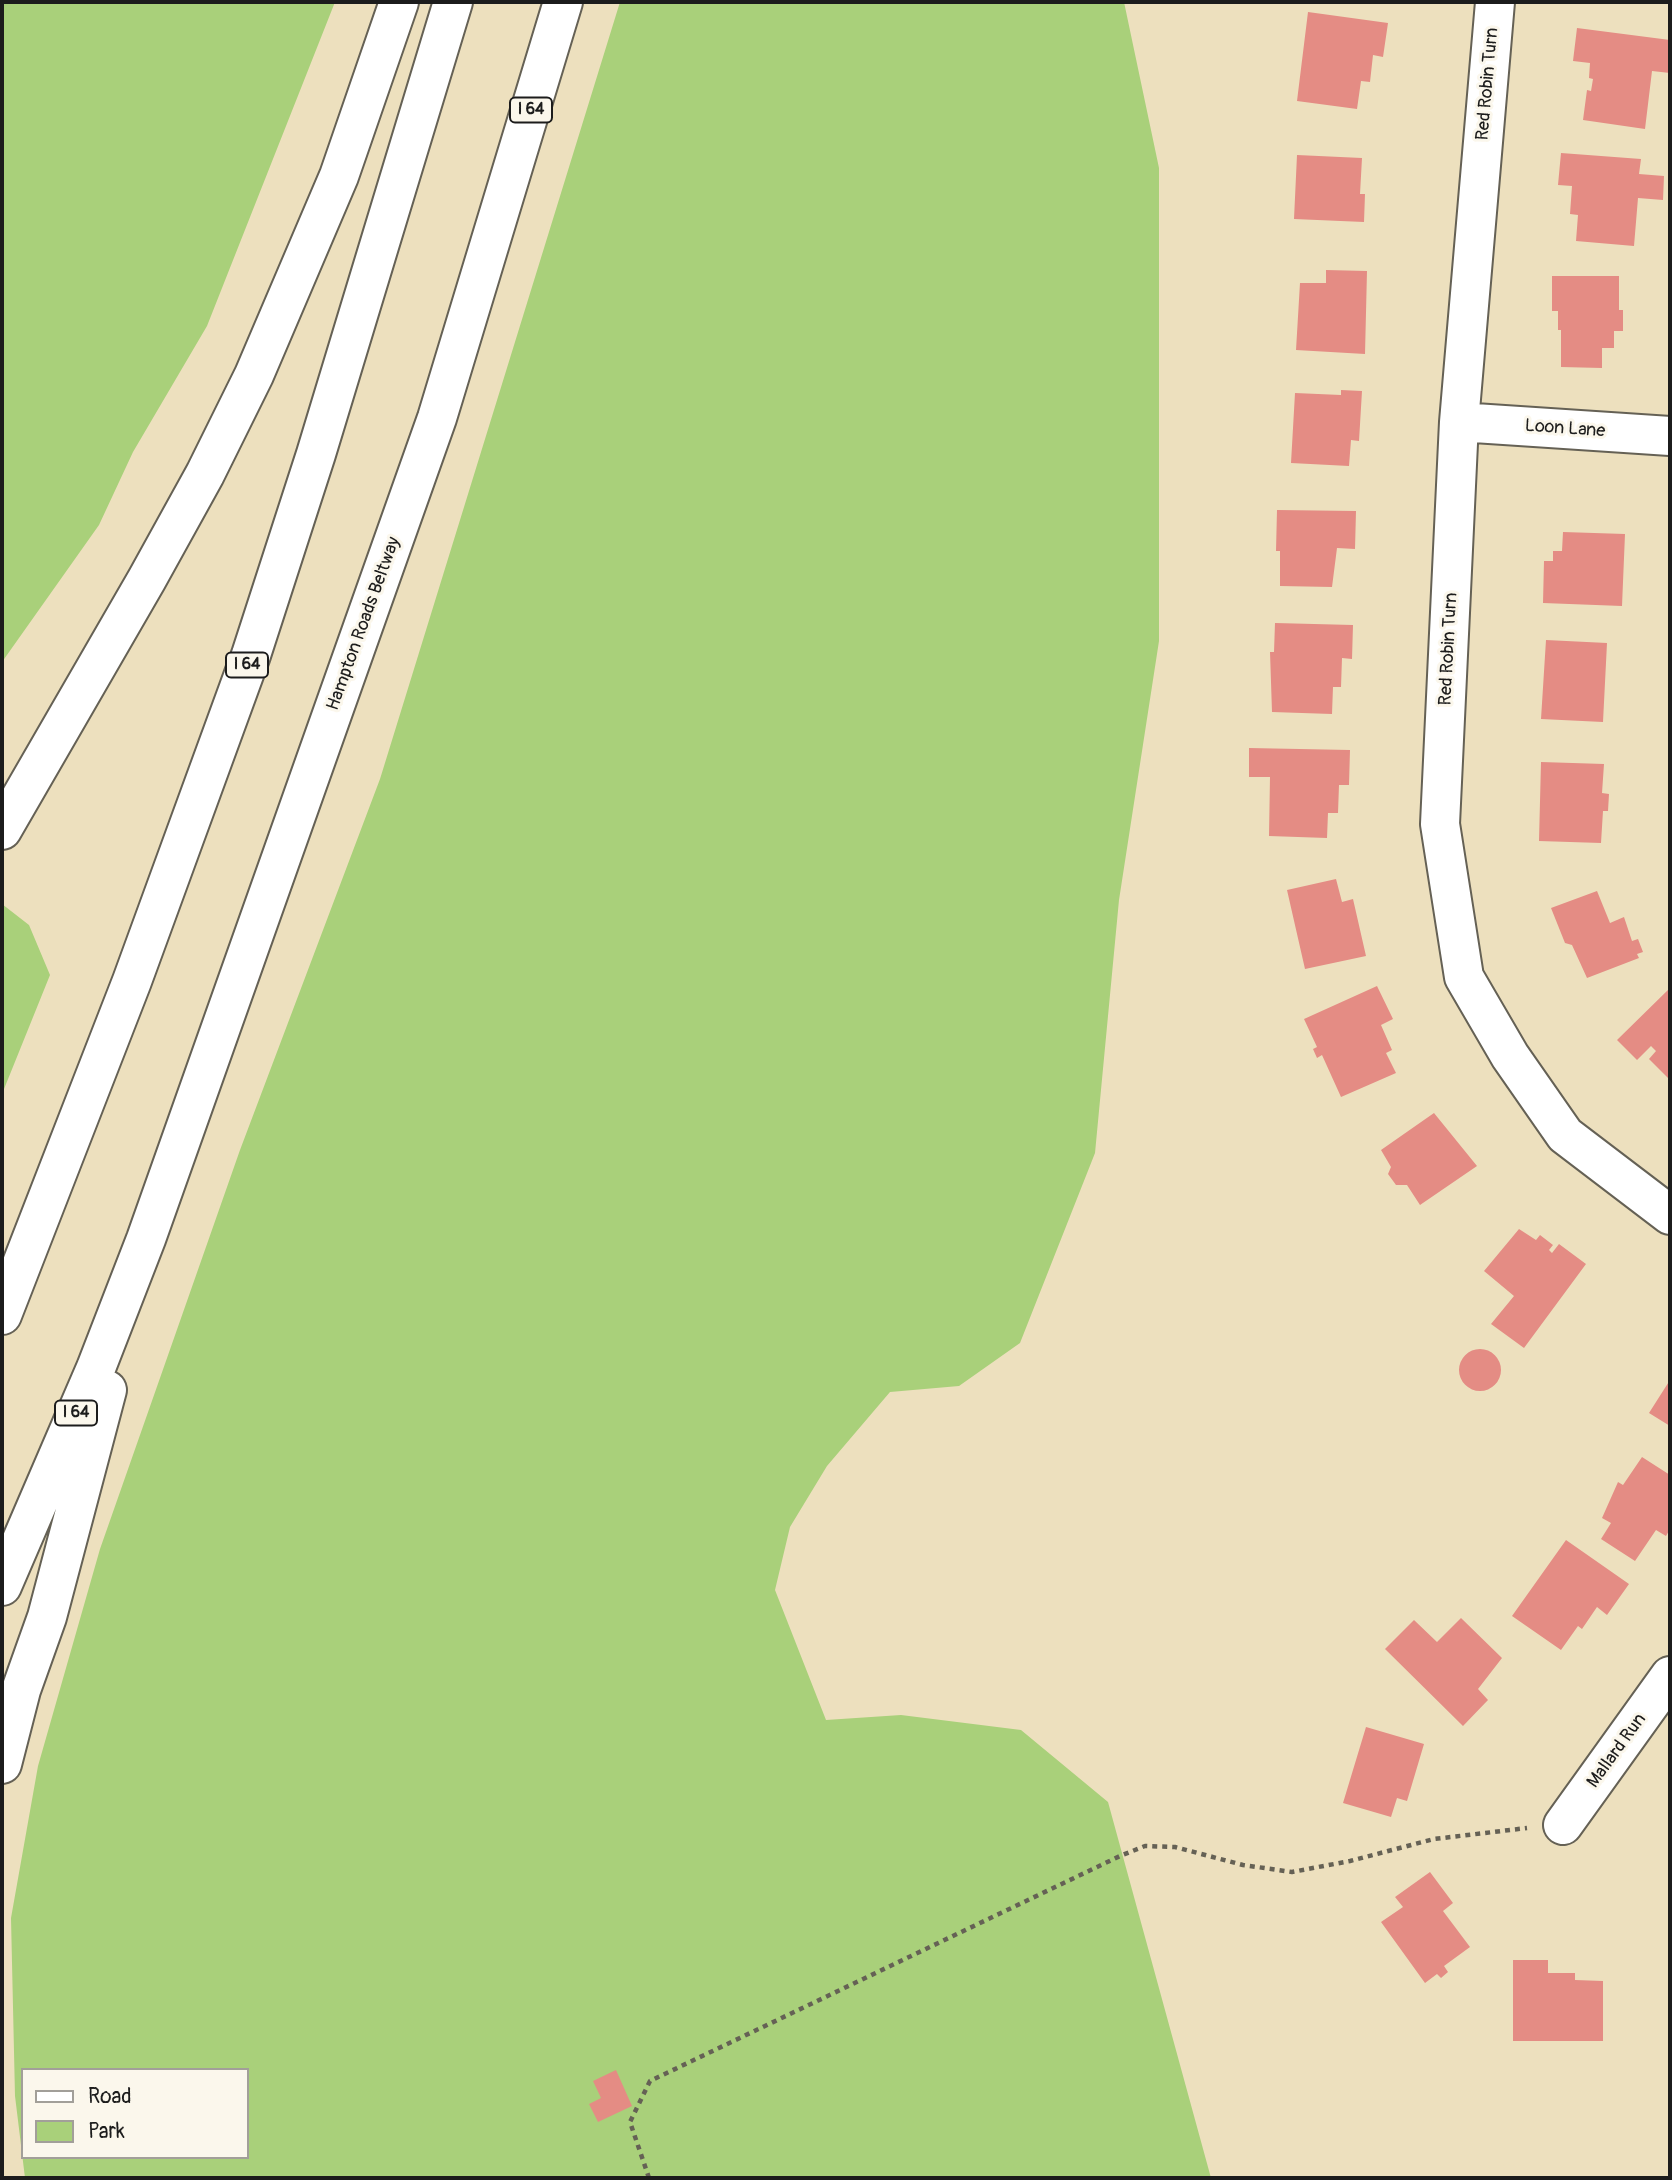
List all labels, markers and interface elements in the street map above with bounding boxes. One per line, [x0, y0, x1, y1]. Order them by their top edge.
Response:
street label: Red Robin Turn [1472, 27, 1504, 141]
road number: I 64 [510, 97, 552, 122]
street label: Loon Lane [1524, 415, 1606, 443]
street label: Hampton Roads Beltway [323, 534, 405, 714]
street label: Red Robin Turn [1435, 592, 1463, 706]
road number: I 64 [226, 652, 268, 678]
road number: I 64 [55, 1400, 97, 1426]
street label: Mallard Run [1583, 1710, 1651, 1792]
legend [21, 2068, 248, 2159]
text: Road [88, 2083, 132, 2110]
text: Park [88, 2118, 125, 2145]

